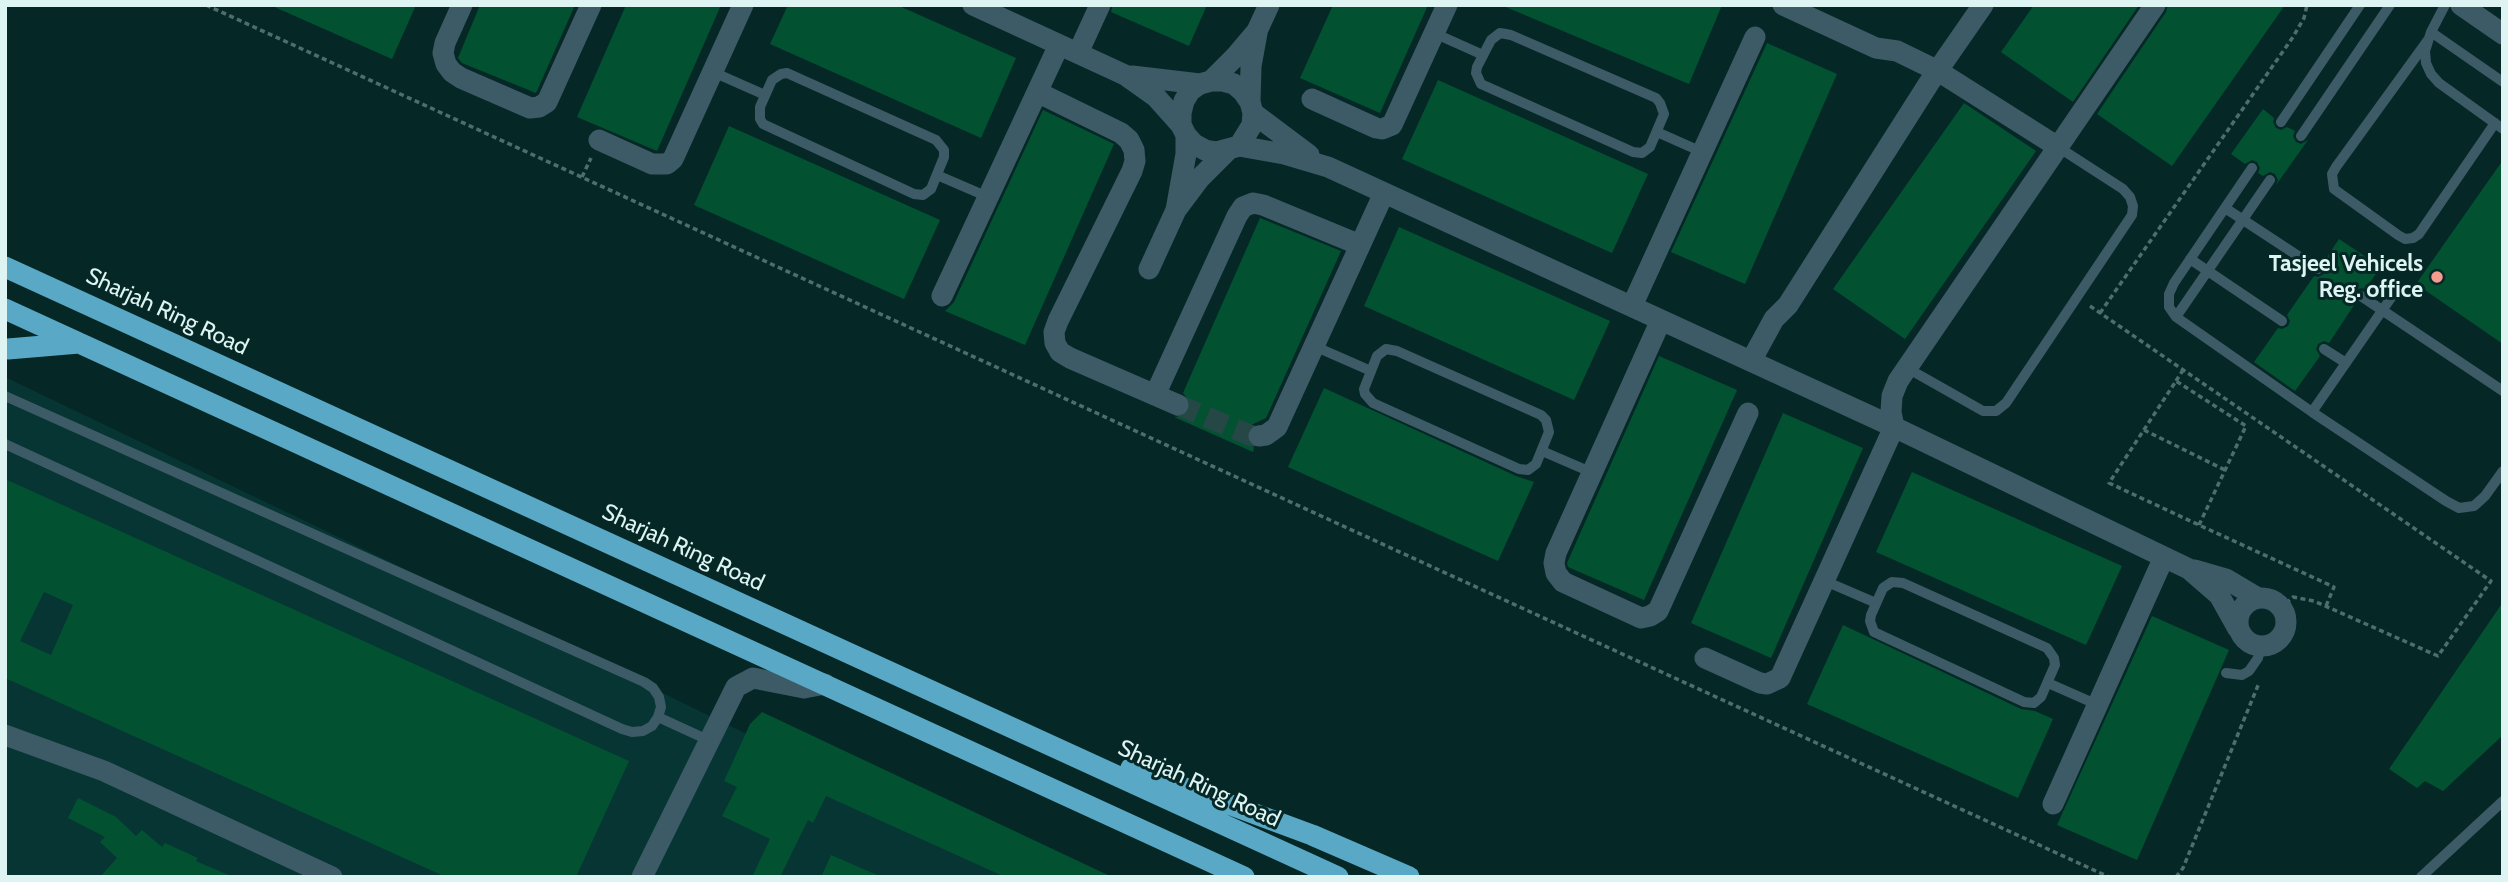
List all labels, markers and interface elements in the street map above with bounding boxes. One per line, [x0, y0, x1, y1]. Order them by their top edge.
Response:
place label: Tasjeel Vehicels Reg. office [2269, 250, 2423, 304]
street label: Sharjah Ring Road [82, 262, 252, 362]
marker: Tasjeel Vehicels Reg. office [2429, 269, 2445, 285]
street label: Sharjah Ring Road [598, 498, 768, 598]
street label: Sharjah Ring Road [1114, 734, 1284, 834]

